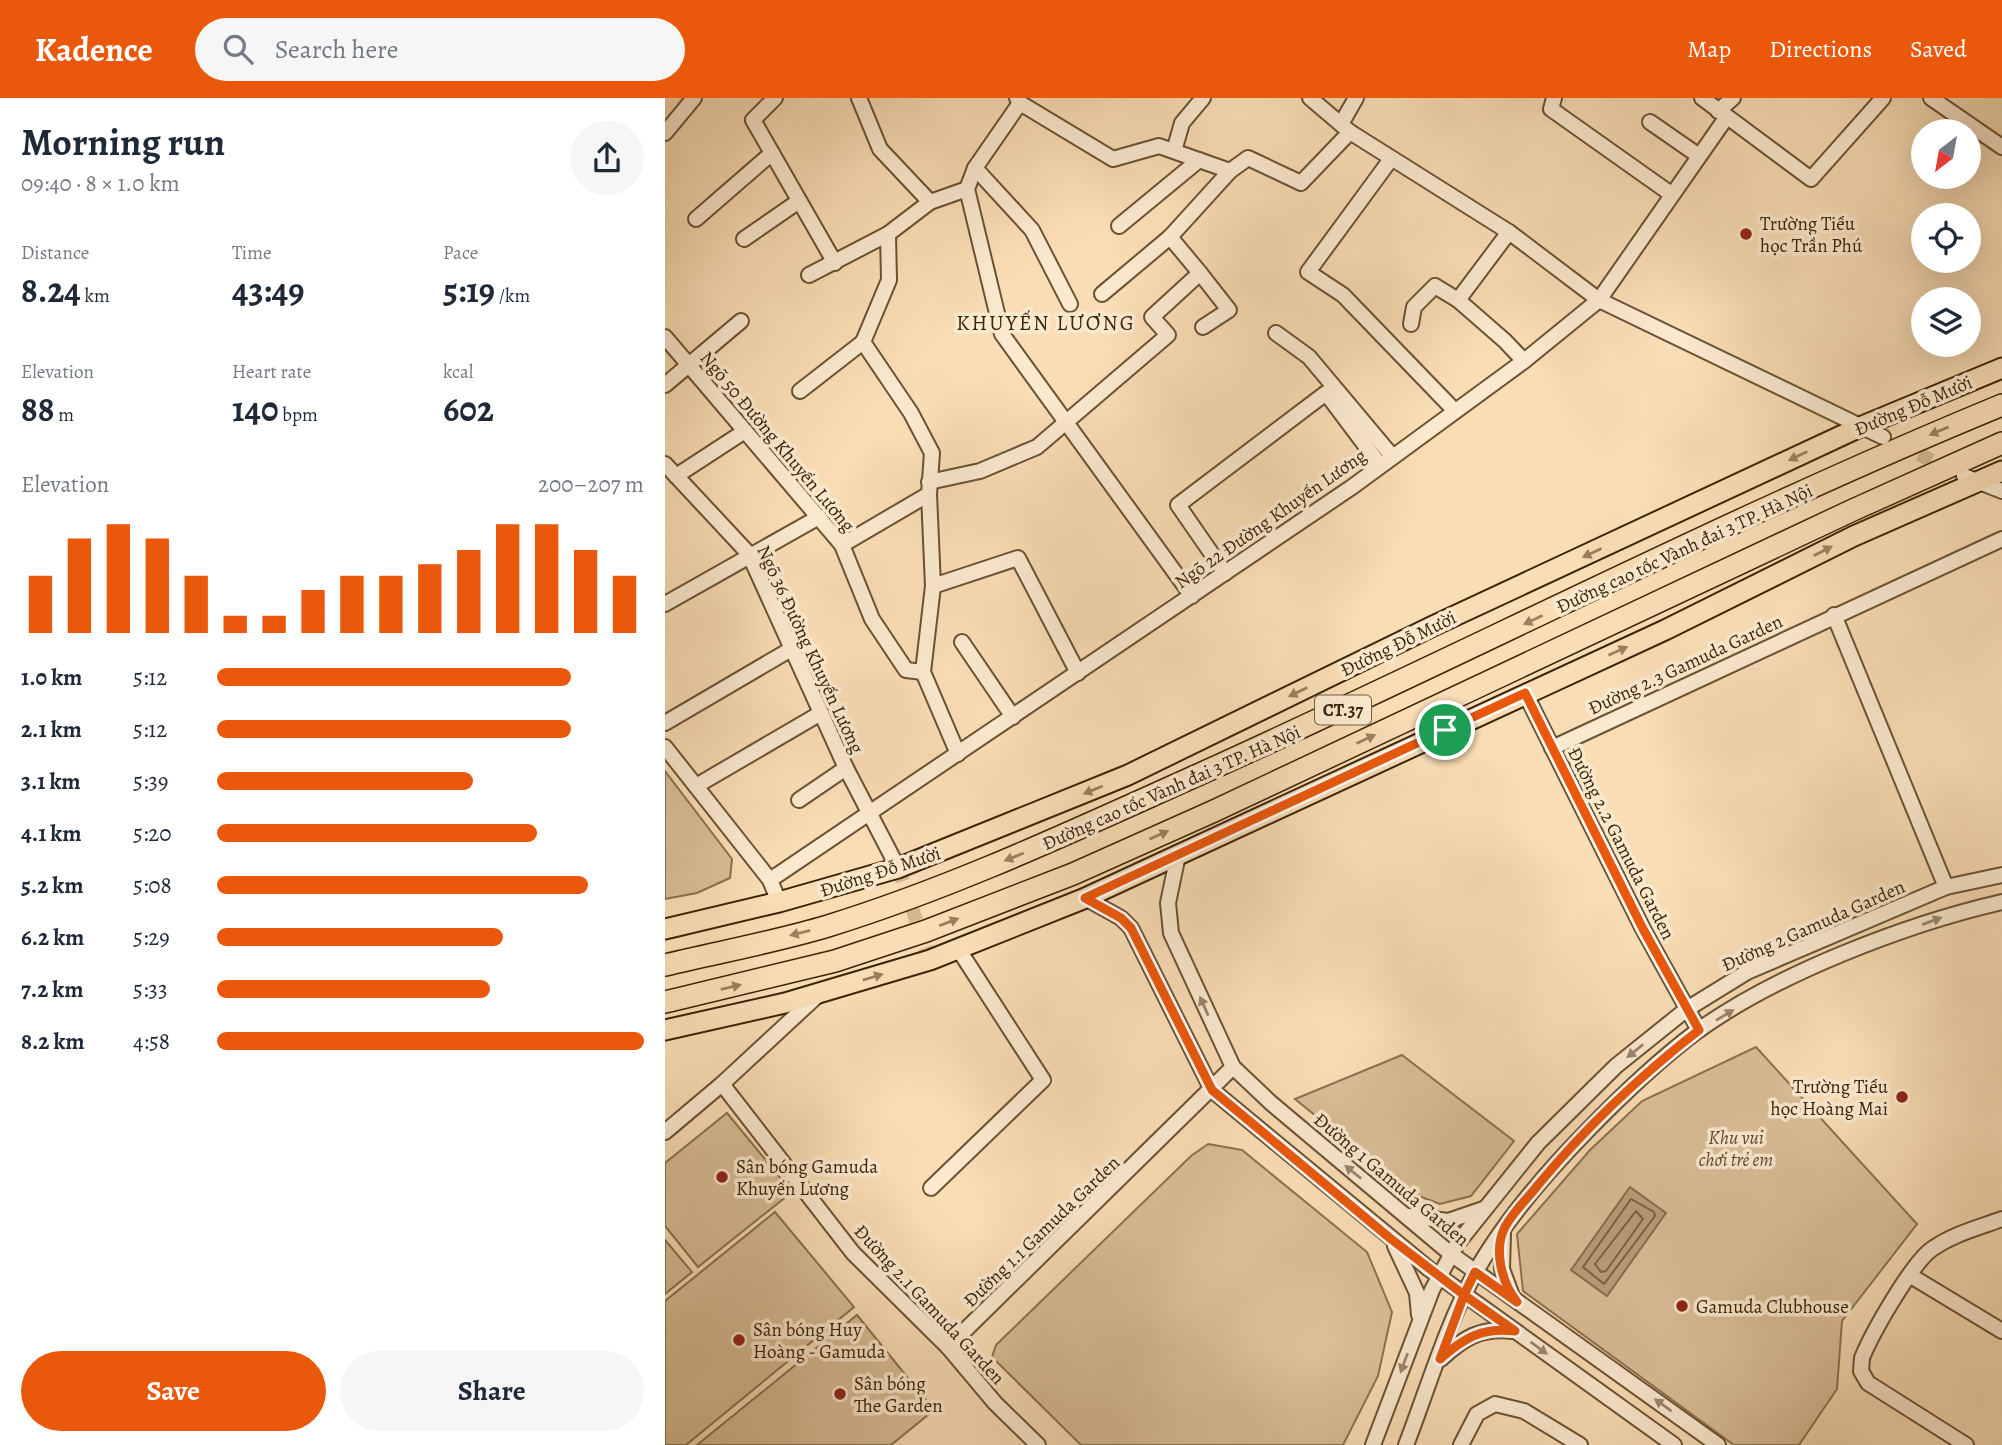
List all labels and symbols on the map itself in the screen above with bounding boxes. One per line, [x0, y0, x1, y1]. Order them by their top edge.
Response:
north arrow [1911, 119, 1981, 189]
place label: Trường Tiểu học Trần Phú [1760, 211, 1863, 259]
marker: Trường Tiểu học Trần Phú [1738, 226, 1754, 242]
district label: KHUYẾN LƯƠNG [956, 309, 1136, 337]
street label: Ngõ 50 Đường Khuyến Lương [694, 346, 861, 538]
street label: Đường Đỗ Mười [1850, 369, 1976, 442]
one-way arrow [1929, 425, 1949, 437]
street label: Ngõ 22 Đường Khuyến Lương [1170, 442, 1372, 595]
one-way arrow [1788, 451, 1808, 462]
street label: Đường cao tốc Vành đai 3 TP. Hà Nội [1552, 478, 1817, 620]
street label: Ngõ 36 Đường Khuyến Lương [750, 541, 870, 758]
one-way arrow [1813, 546, 1833, 558]
one-way arrow [1582, 547, 1602, 559]
street label: Đường Đỗ Mười [1336, 605, 1461, 683]
street label: Đường 2.3 Gamuda Garden [1584, 608, 1787, 721]
one-way arrow [1523, 614, 1543, 625]
one-way arrow [1608, 645, 1628, 657]
one-way arrow [1288, 686, 1308, 698]
road number: CT.37 [1315, 696, 1371, 724]
pin [1415, 700, 1475, 760]
street label: Đường cao tốc Vành đai 3 TP. Hà Nội [1038, 719, 1305, 857]
one-way arrow [1356, 734, 1376, 745]
street label: Đường 2.2 Gamuda Garden [1561, 743, 1681, 944]
one-way arrow [1082, 784, 1103, 795]
one-way arrow [1149, 829, 1170, 840]
street label: Đường Đỗ Mười [817, 840, 944, 904]
one-way arrow [1003, 852, 1024, 863]
street label: Đường 2 Gamuda Garden [1718, 874, 1909, 978]
one-way arrow [1921, 916, 1942, 927]
one-way arrow [939, 917, 960, 928]
one-way arrow [789, 928, 811, 939]
one-way arrow [863, 971, 884, 981]
one-way arrow [721, 981, 743, 992]
one-way arrow [1198, 995, 1209, 1016]
one-way arrow [1715, 1008, 1734, 1021]
one-way arrow [1626, 1044, 1644, 1059]
place label: Trường Tiểu học Hoàng Mai [1771, 1074, 1889, 1122]
marker: Trường Tiểu học Hoàng Mai [1894, 1089, 1910, 1105]
street label: Đường 1 Gamuda Garden [1308, 1107, 1475, 1253]
park label: Khu vui chơi trẻ em [1699, 1125, 1773, 1173]
street label: Đường 1.1 Gamuda Garden [958, 1150, 1126, 1313]
place label: Sân bóng Gamuda Khuyến Lương [736, 1154, 878, 1202]
one-way arrow [1345, 1164, 1363, 1179]
marker: Sân bóng Gamuda Khuyến Lương [714, 1169, 730, 1185]
street label: Đường 2.1 Gamuda Garden [848, 1219, 1011, 1391]
place label: Gamuda Clubhouse [1696, 1294, 1849, 1320]
marker: Gamuda Clubhouse [1674, 1298, 1690, 1314]
place label: Sân bóng Huy Hoàng - Gamuda [753, 1317, 886, 1365]
marker: Sân bóng Huy Hoàng - Gamuda [731, 1332, 747, 1348]
one-way arrow [1530, 1341, 1548, 1355]
one-way arrow [1398, 1352, 1409, 1373]
place label: Sân bóng The Garden [854, 1371, 943, 1419]
marker: Sân bóng The Garden [832, 1386, 848, 1402]
one-way arrow [1654, 1398, 1672, 1412]

